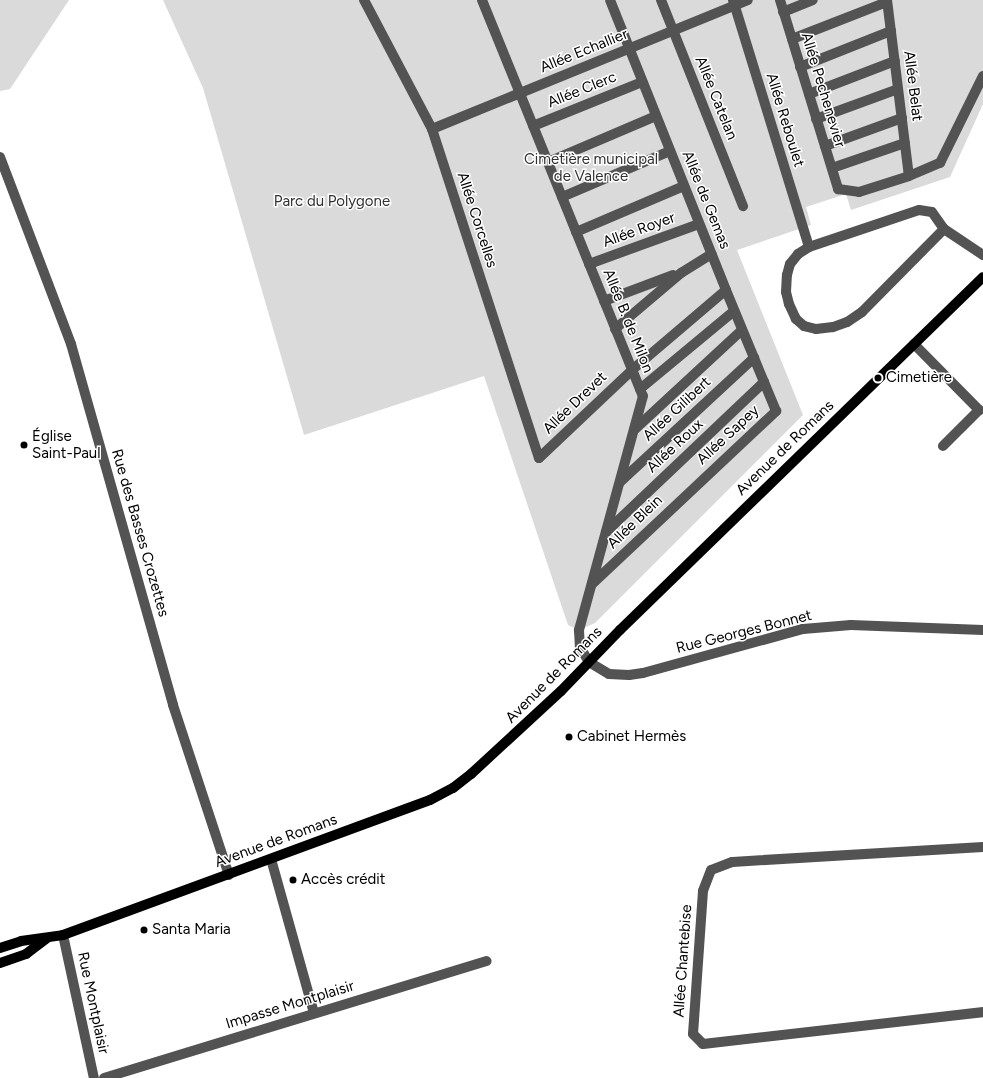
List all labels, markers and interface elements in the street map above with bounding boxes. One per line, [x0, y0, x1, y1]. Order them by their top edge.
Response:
street label: Allée Echallier [537, 25, 631, 77]
street label: Allée Pechenevier [797, 30, 849, 150]
street label: Allée Belat [900, 50, 926, 122]
street label: Allée Catelan [691, 54, 741, 142]
street label: Allée Clerc [545, 68, 619, 112]
street label: Allée Reboulet [762, 71, 808, 169]
street label: Allée de Gemas [678, 148, 734, 252]
park label: Cimetière municipal de Valence [524, 150, 658, 185]
street label: Allée Corcelles [453, 170, 501, 270]
park label: Parc du Polygone [274, 193, 390, 211]
street label: Allée Royer [600, 209, 678, 251]
street label: Allée B. de Milon [599, 267, 657, 375]
street label: Allée Drevet [539, 368, 611, 438]
place label: Cimetière [886, 369, 952, 387]
street label: Allée Gilibert [639, 373, 715, 445]
marker: Cimetière [873, 373, 883, 383]
street label: Avenue de Romans [732, 397, 838, 499]
street label: Allée Sapey [693, 402, 763, 468]
street label: Allée Roux [643, 415, 707, 477]
place label: Église Saint-Paul [32, 427, 100, 462]
marker: Église Saint-Paul [19, 440, 29, 450]
street label: Rue des Basses Crozettes [107, 447, 173, 619]
street label: Allée Blein [604, 491, 666, 553]
street label: Rue Georges Bonnet [674, 606, 814, 658]
street label: Avenue de Romans [502, 623, 606, 727]
place label: Cabinet Hermès [577, 728, 686, 746]
marker: Cabinet Hermès [564, 732, 574, 742]
street label: Avenue de Romans [212, 810, 340, 872]
place label: Accès crédit [301, 871, 386, 889]
marker: Accès crédit [288, 875, 298, 885]
street label: Allée Chantebise [670, 904, 696, 1018]
place label: Santa Maria [152, 921, 231, 939]
marker: Santa Maria [139, 925, 149, 935]
street label: Rue Montplaisir [73, 950, 113, 1056]
street label: Impasse Montplaisir [224, 977, 356, 1033]

